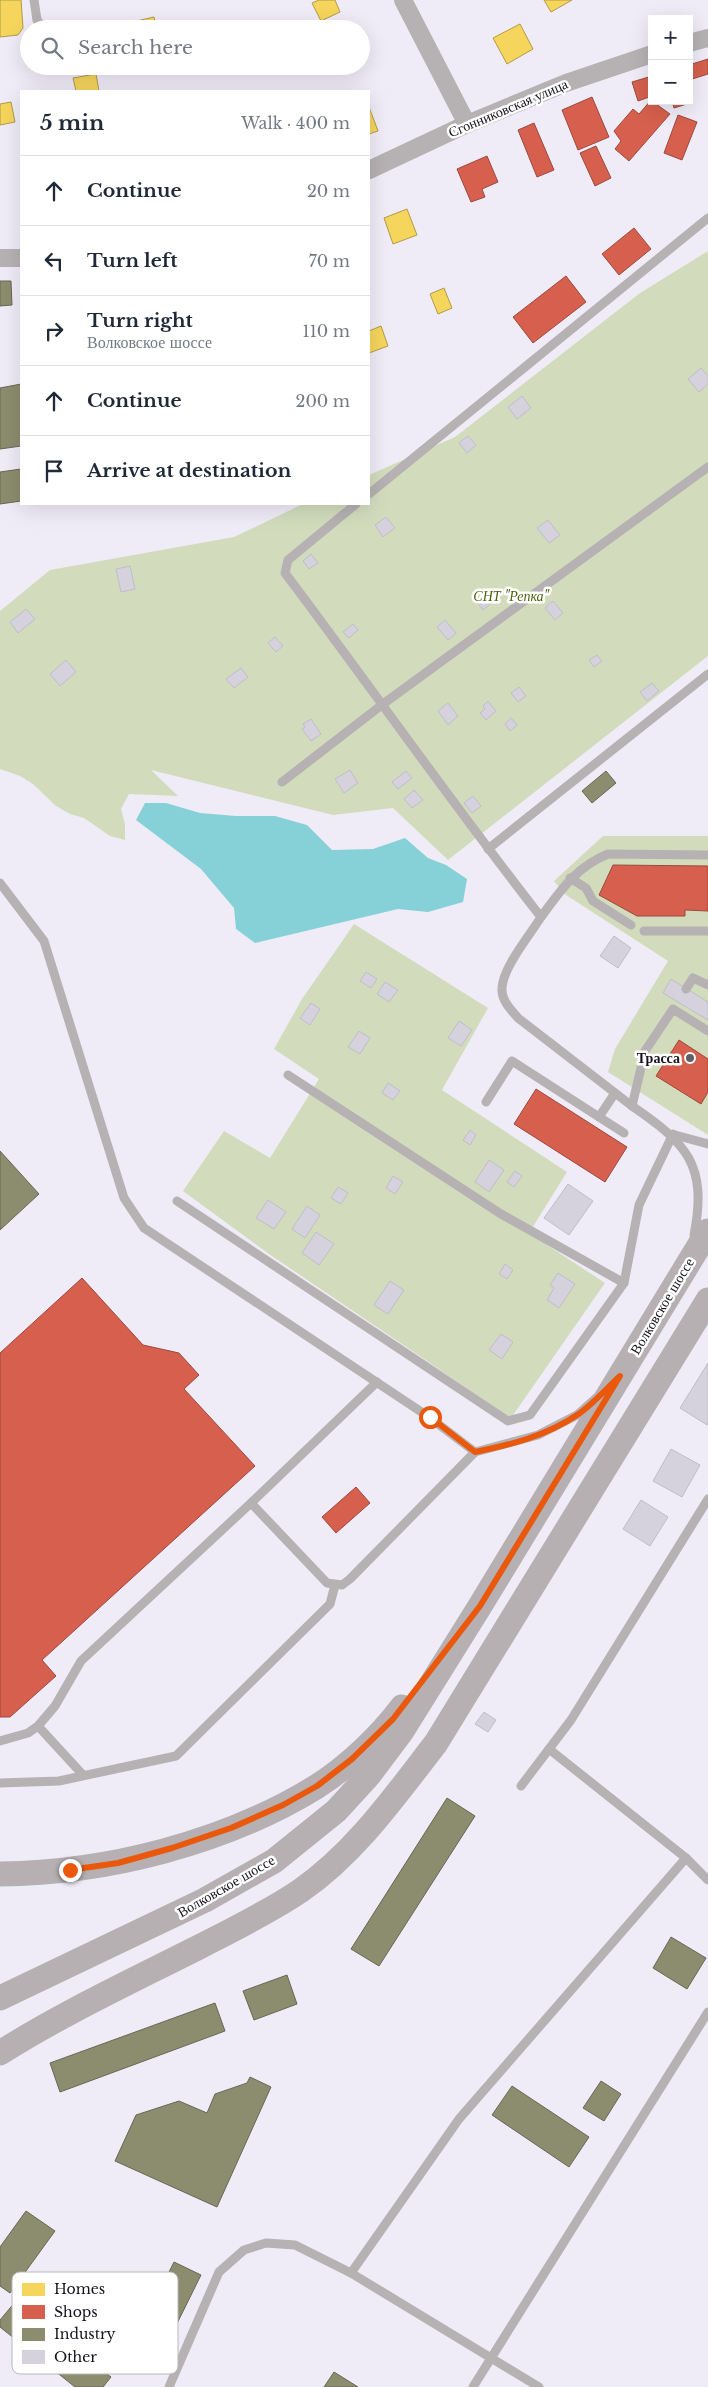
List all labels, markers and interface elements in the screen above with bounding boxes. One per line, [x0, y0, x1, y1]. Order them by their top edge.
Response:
map controls [648, 15, 693, 105]
button: + [648, 15, 693, 60]
search box [20, 20, 370, 75]
icon: search [38, 34, 66, 62]
text: Search here [78, 36, 193, 59]
button: − [648, 60, 693, 105]
street label: Сгонниковская улица [446, 74, 571, 141]
text: 5 min [40, 110, 104, 136]
text: Walk · 400 m [241, 113, 350, 133]
icon: ahead [40, 177, 68, 205]
text: Continue [87, 179, 182, 202]
text: 20 m [307, 181, 350, 201]
icon: left [40, 247, 68, 275]
text: Turn left [87, 249, 178, 272]
text: 70 m [309, 251, 350, 271]
text: Turn right [87, 309, 193, 332]
icon: right [40, 317, 68, 345]
text: 110 m [303, 321, 350, 341]
text: Волковское шоссе [87, 332, 212, 352]
icon: ahead [40, 387, 68, 415]
text: Continue [87, 389, 182, 412]
text: 200 m [296, 391, 350, 411]
icon: arrive [40, 457, 68, 485]
text: Arrive at destination [87, 459, 291, 482]
park label: СНТ "Репка" [473, 587, 550, 605]
place label: Трасса [637, 1049, 680, 1067]
marker: Трасса [684, 1052, 696, 1064]
street label: Волковское шоссе [626, 1254, 698, 1358]
route start [419, 1406, 442, 1429]
street label: Волковское шоссе [174, 1851, 278, 1921]
route end [59, 1859, 82, 1882]
legend [12, 2272, 178, 2374]
text: Homes [54, 2280, 105, 2298]
text: Shops [54, 2303, 98, 2321]
text: Industry [54, 2325, 116, 2343]
text: Other [54, 2348, 97, 2366]

